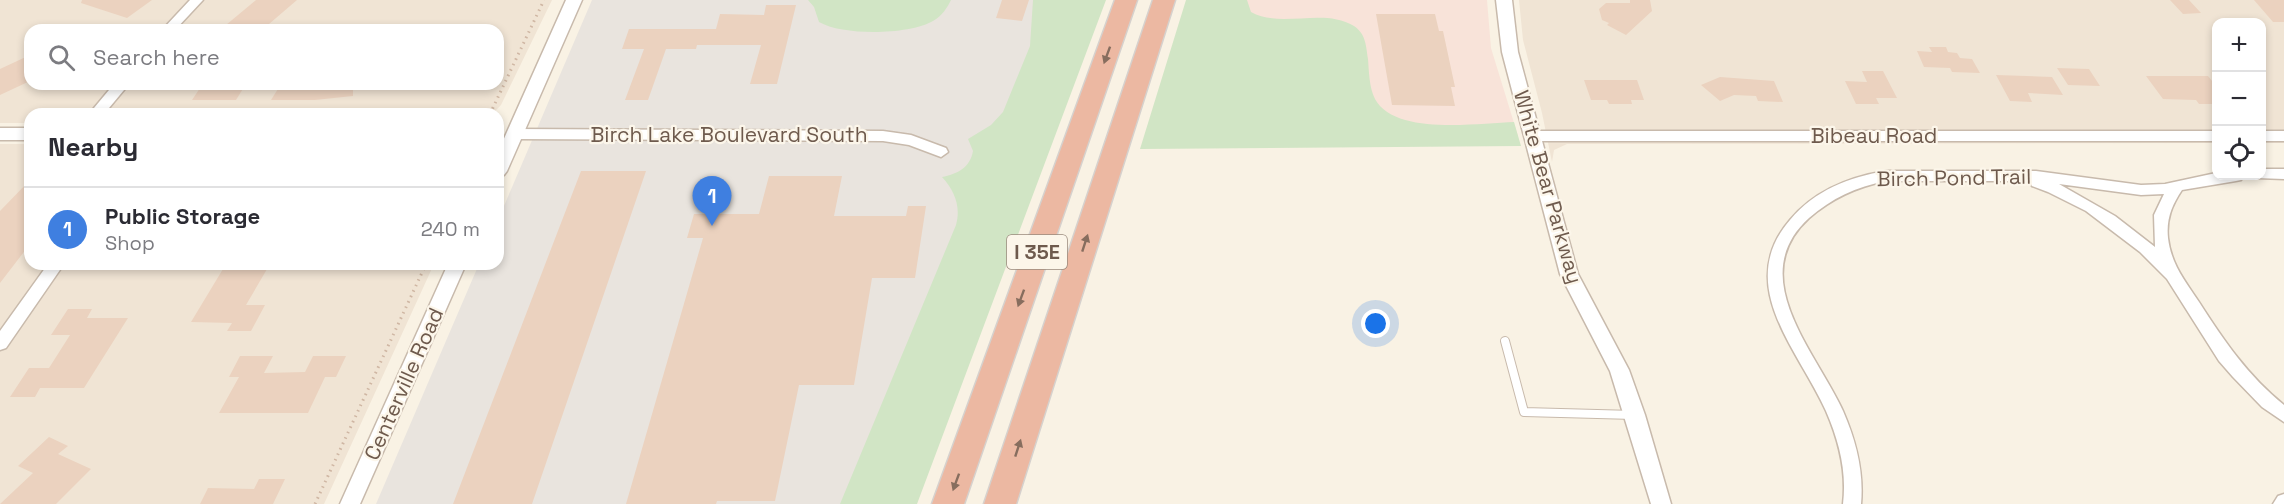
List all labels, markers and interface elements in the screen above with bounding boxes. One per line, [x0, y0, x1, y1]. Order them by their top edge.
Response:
map controls [2212, 18, 2266, 180]
button: + [2212, 18, 2266, 72]
search box [24, 24, 504, 90]
icon: search [45, 41, 78, 74]
text: Search here [93, 43, 220, 71]
one-way arrow [1102, 46, 1111, 64]
button: − [2212, 72, 2266, 126]
street label: White Bear Parkway [1508, 87, 1589, 287]
street label: Birch Lake Boulevard South [590, 121, 868, 148]
street label: Bibeau Road [1811, 122, 1937, 149]
button: locate [2212, 126, 2266, 180]
text: Nearby [48, 130, 138, 164]
street label: Birch Pond Trail [1876, 163, 2032, 192]
pin: 1 [692, 176, 732, 226]
text: Public Storage [105, 202, 260, 230]
text: 1 [63, 216, 72, 242]
text: 240 m [421, 216, 480, 242]
text: Shop [105, 230, 155, 256]
one-way arrow [1081, 234, 1090, 252]
road number: I 35E [1007, 235, 1067, 269]
one-way arrow [1015, 289, 1025, 307]
street label: Centerville Road [358, 303, 449, 464]
your location [1361, 309, 1390, 338]
one-way arrow [1014, 439, 1023, 457]
one-way arrow [950, 473, 960, 491]

